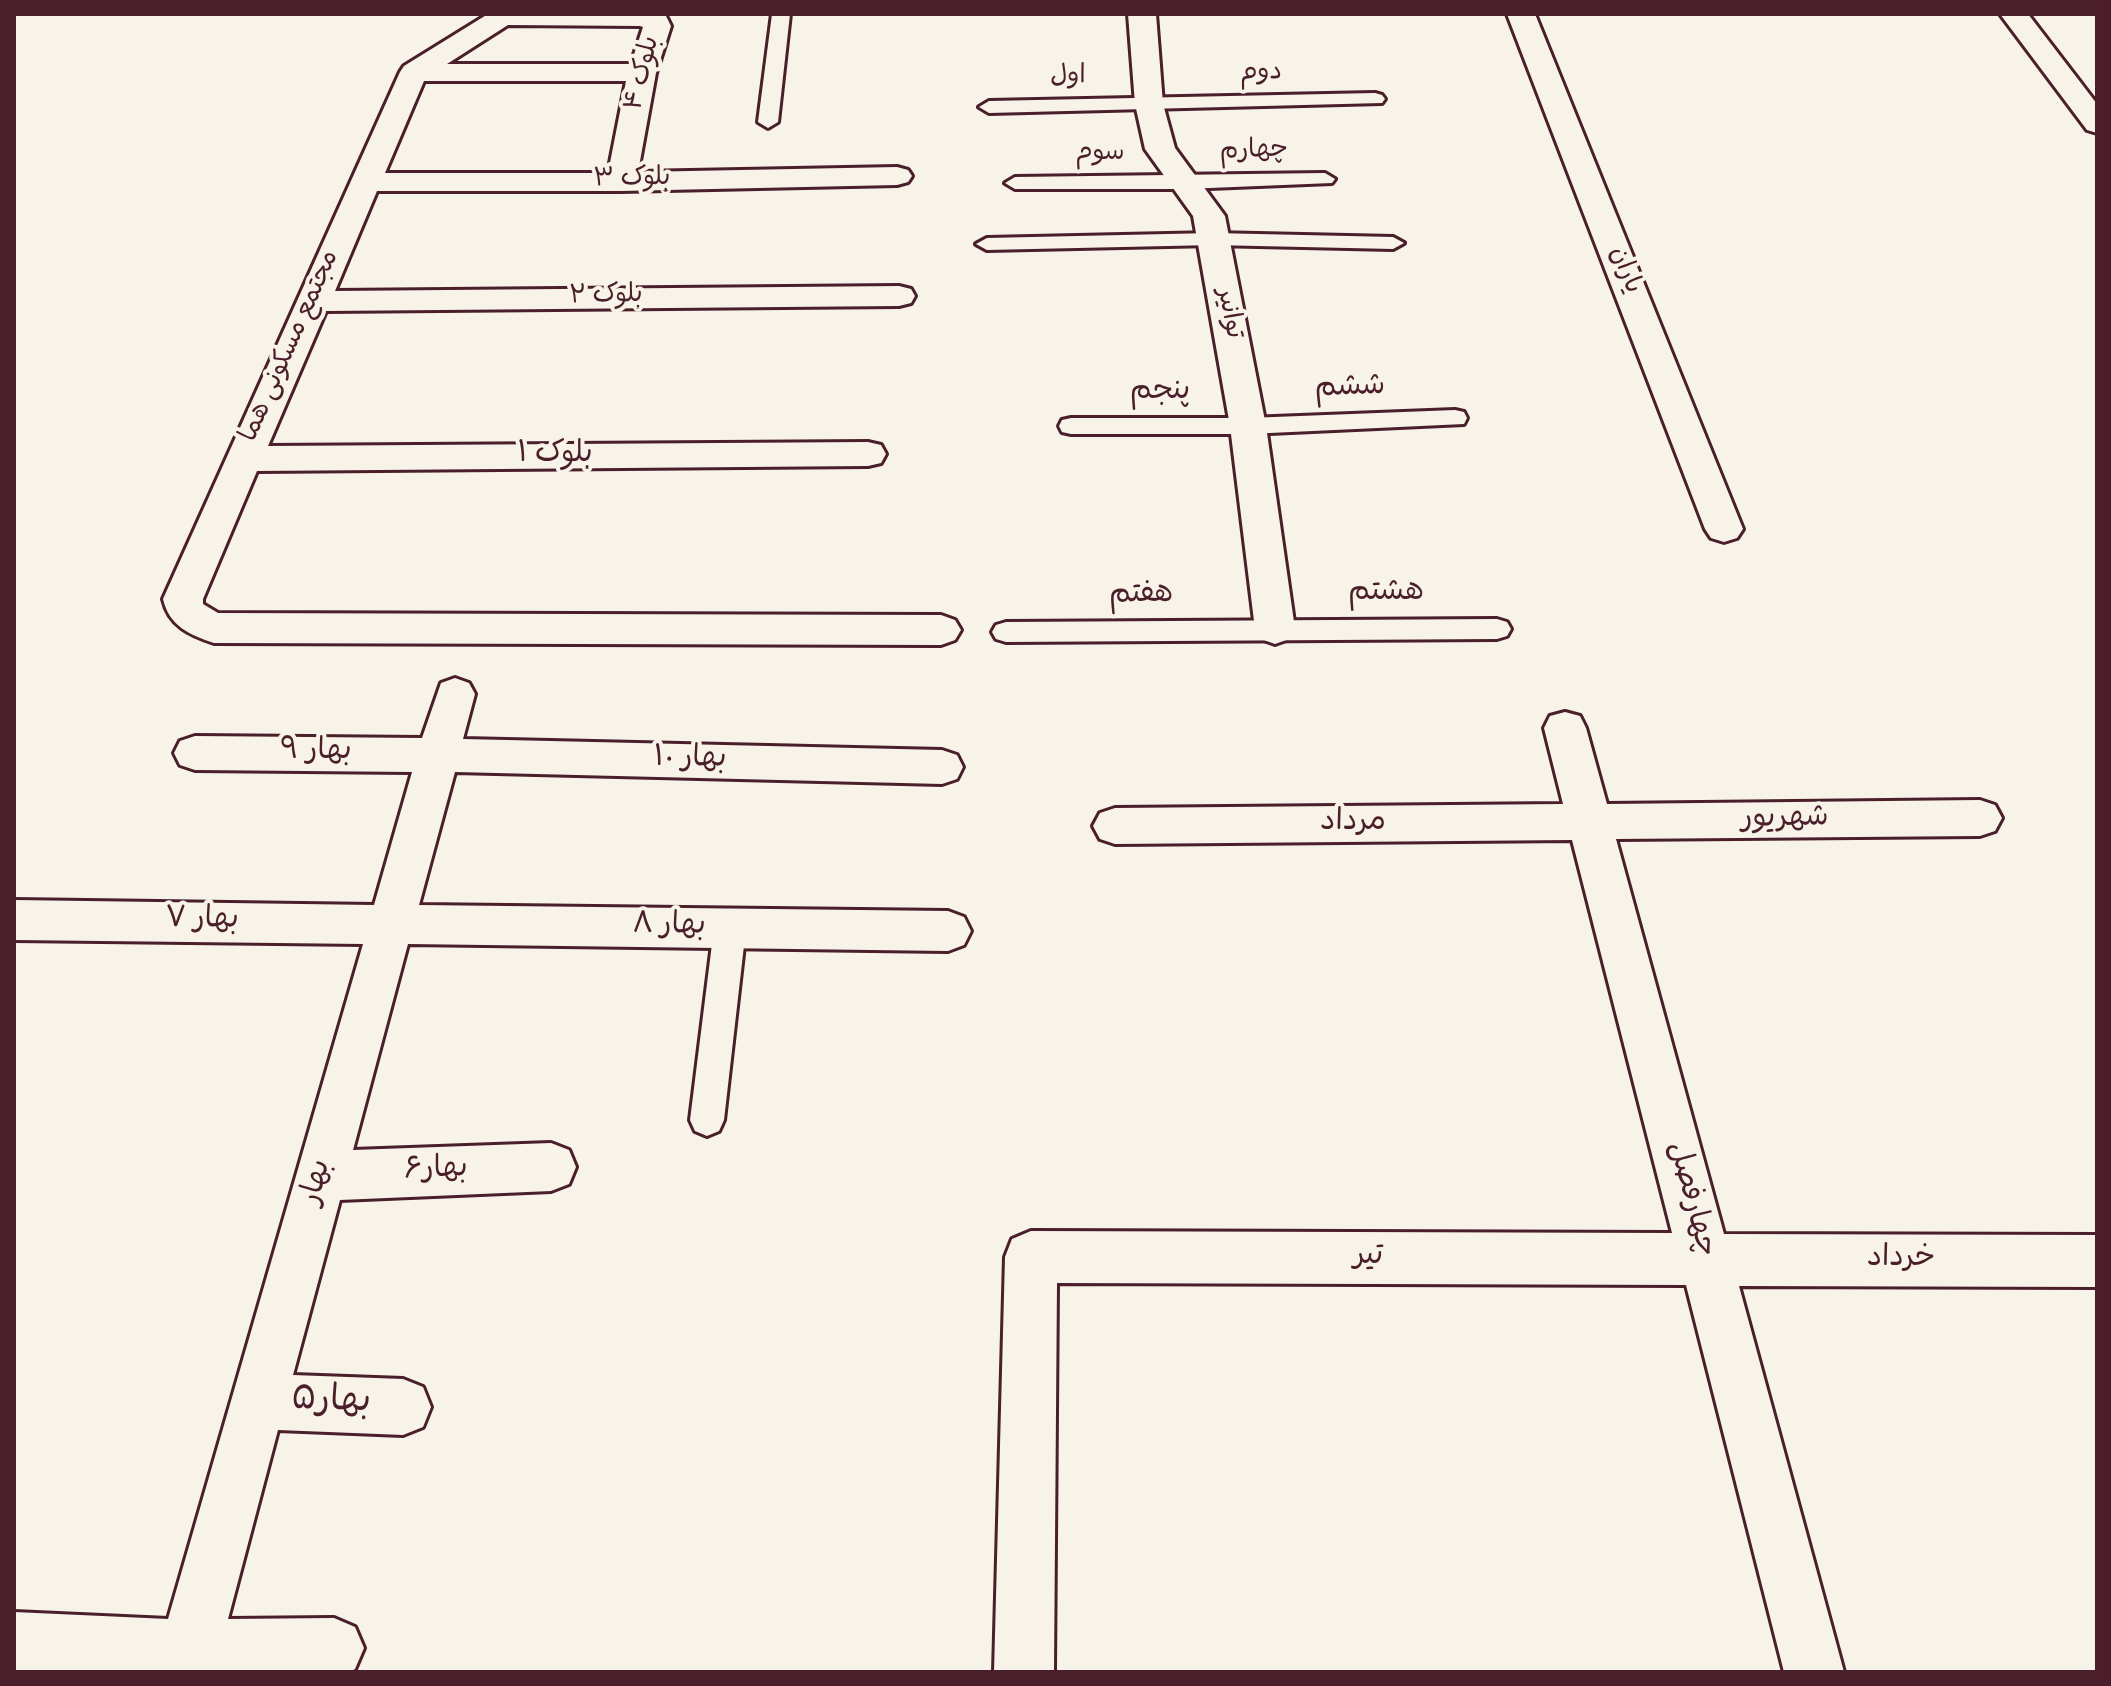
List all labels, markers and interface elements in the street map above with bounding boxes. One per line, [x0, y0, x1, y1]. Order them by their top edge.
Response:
street label: بلوک ۴ [621, 34, 669, 114]
street label: دوم [1240, 59, 1282, 91]
street label: اول [1050, 63, 1086, 95]
street label: چهارم [1219, 136, 1289, 170]
street label: سوم [1075, 139, 1125, 171]
street label: بلوک ۳ [593, 165, 671, 197]
street label: یاران [1600, 243, 1646, 299]
street label: مجتمع مسکونی هما [236, 246, 348, 448]
street label: بلوک ۲ [569, 282, 643, 314]
street label: توانیر [1207, 286, 1247, 342]
street label: ششم [1314, 371, 1386, 409]
street label: پنجم [1130, 376, 1190, 412]
street label: بلوک ۱ [517, 439, 593, 475]
street label: هشتم [1348, 577, 1424, 613]
street label: هفتم [1109, 578, 1173, 616]
street label: بهار ۹ [280, 736, 352, 772]
street label: بهار ۱۰ [653, 742, 727, 780]
street label: شهریور [1741, 802, 1829, 840]
street label: مرداد [1320, 807, 1386, 843]
street label: بهار ۷ [165, 903, 239, 941]
street label: بهار ۸ [632, 909, 706, 947]
street label: چهارفصل [1656, 1139, 1722, 1261]
street label: بهار۶ [404, 1153, 468, 1191]
street label: بهار [296, 1156, 342, 1210]
street label: تیر [1353, 1241, 1383, 1277]
street label: خرداد [1867, 1243, 1935, 1279]
street label: بهار۵ [290, 1381, 372, 1427]

